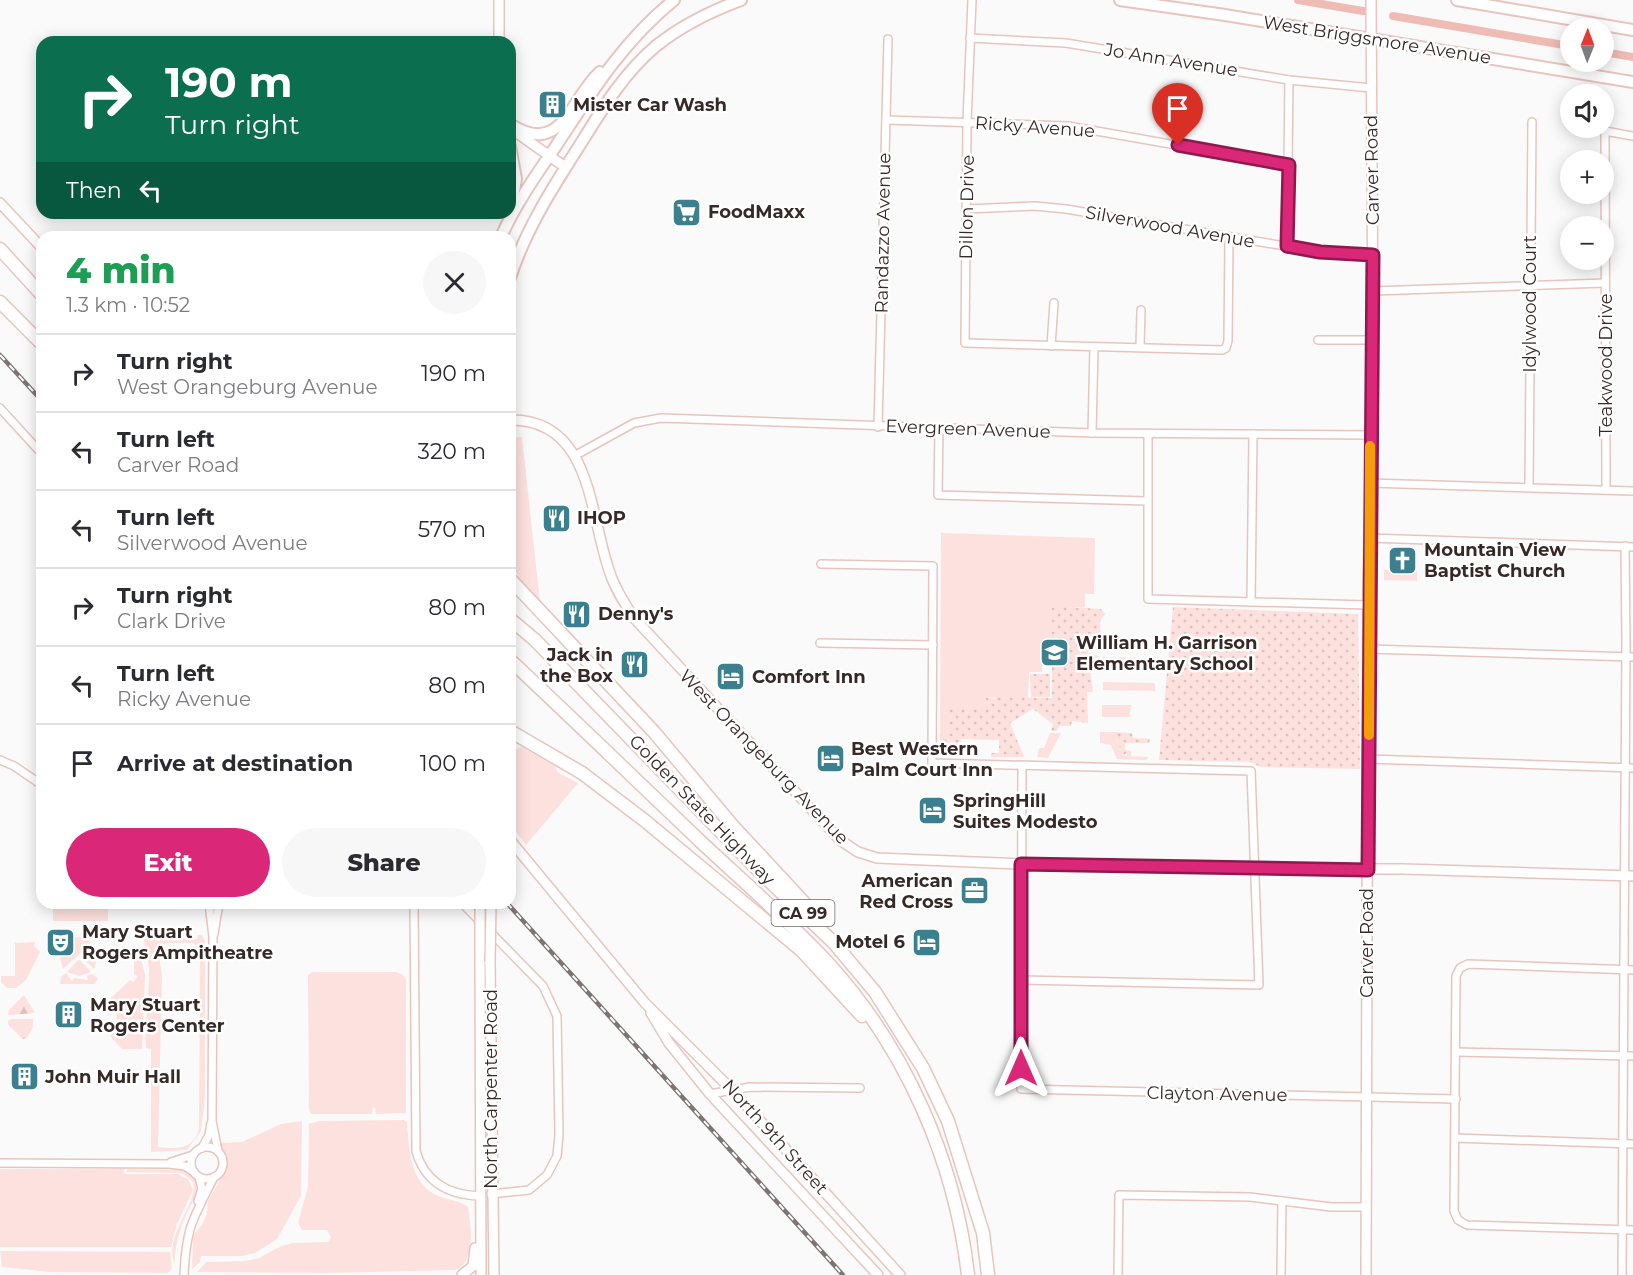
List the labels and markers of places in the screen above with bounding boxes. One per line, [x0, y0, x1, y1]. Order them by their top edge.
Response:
pin [1152, 83, 1203, 145]
building icon: Mister Car Wash [536, 89, 568, 121]
place label: Mister Car Wash [573, 94, 727, 116]
supermarket icon: FoodMaxx [671, 196, 703, 228]
place label: FoodMaxx [708, 201, 805, 223]
restaurant icon: IHOP [540, 502, 572, 534]
place label: IHOP [577, 507, 626, 529]
place label: Mountain View Baptist Church [1424, 539, 1566, 582]
church icon: Mountain View Baptist Church [1387, 544, 1419, 576]
restaurant icon: Denny's [561, 598, 593, 630]
place label: Denny's [598, 603, 674, 625]
place label: William H. Garrison Elementary School [1076, 632, 1258, 675]
school or university icon: William H. Garrison Elementary School [1039, 637, 1071, 669]
place label: Jack in the Box [540, 644, 613, 687]
restaurant icon: Jack in the Box [618, 649, 650, 681]
hotel icon: Comfort Inn [715, 661, 747, 693]
place label: Comfort Inn [752, 666, 866, 688]
place label: Best Western Palm Court Inn [851, 738, 993, 781]
hotel icon: Best Western Palm Court Inn [814, 743, 846, 775]
place label: SpringHill Suites Modesto [953, 790, 1098, 833]
hotel icon: SpringHill Suites Modesto [916, 795, 948, 827]
place label: American Red Cross [859, 870, 953, 913]
office icon: American Red Cross [958, 875, 990, 907]
place label: Mary Stuart Rogers Ampitheatre [82, 921, 273, 964]
theatre icon: Mary Stuart Rogers Ampitheatre [45, 926, 77, 958]
hotel icon: Motel 6 [910, 926, 942, 958]
place label: Motel 6 [835, 931, 906, 953]
place label: Mary Stuart Rogers Center [90, 994, 225, 1037]
building icon: Mary Stuart Rogers Center [53, 999, 85, 1031]
building icon: John Muir Hall [8, 1061, 40, 1093]
place label: John Muir Hall [44, 1066, 181, 1088]

